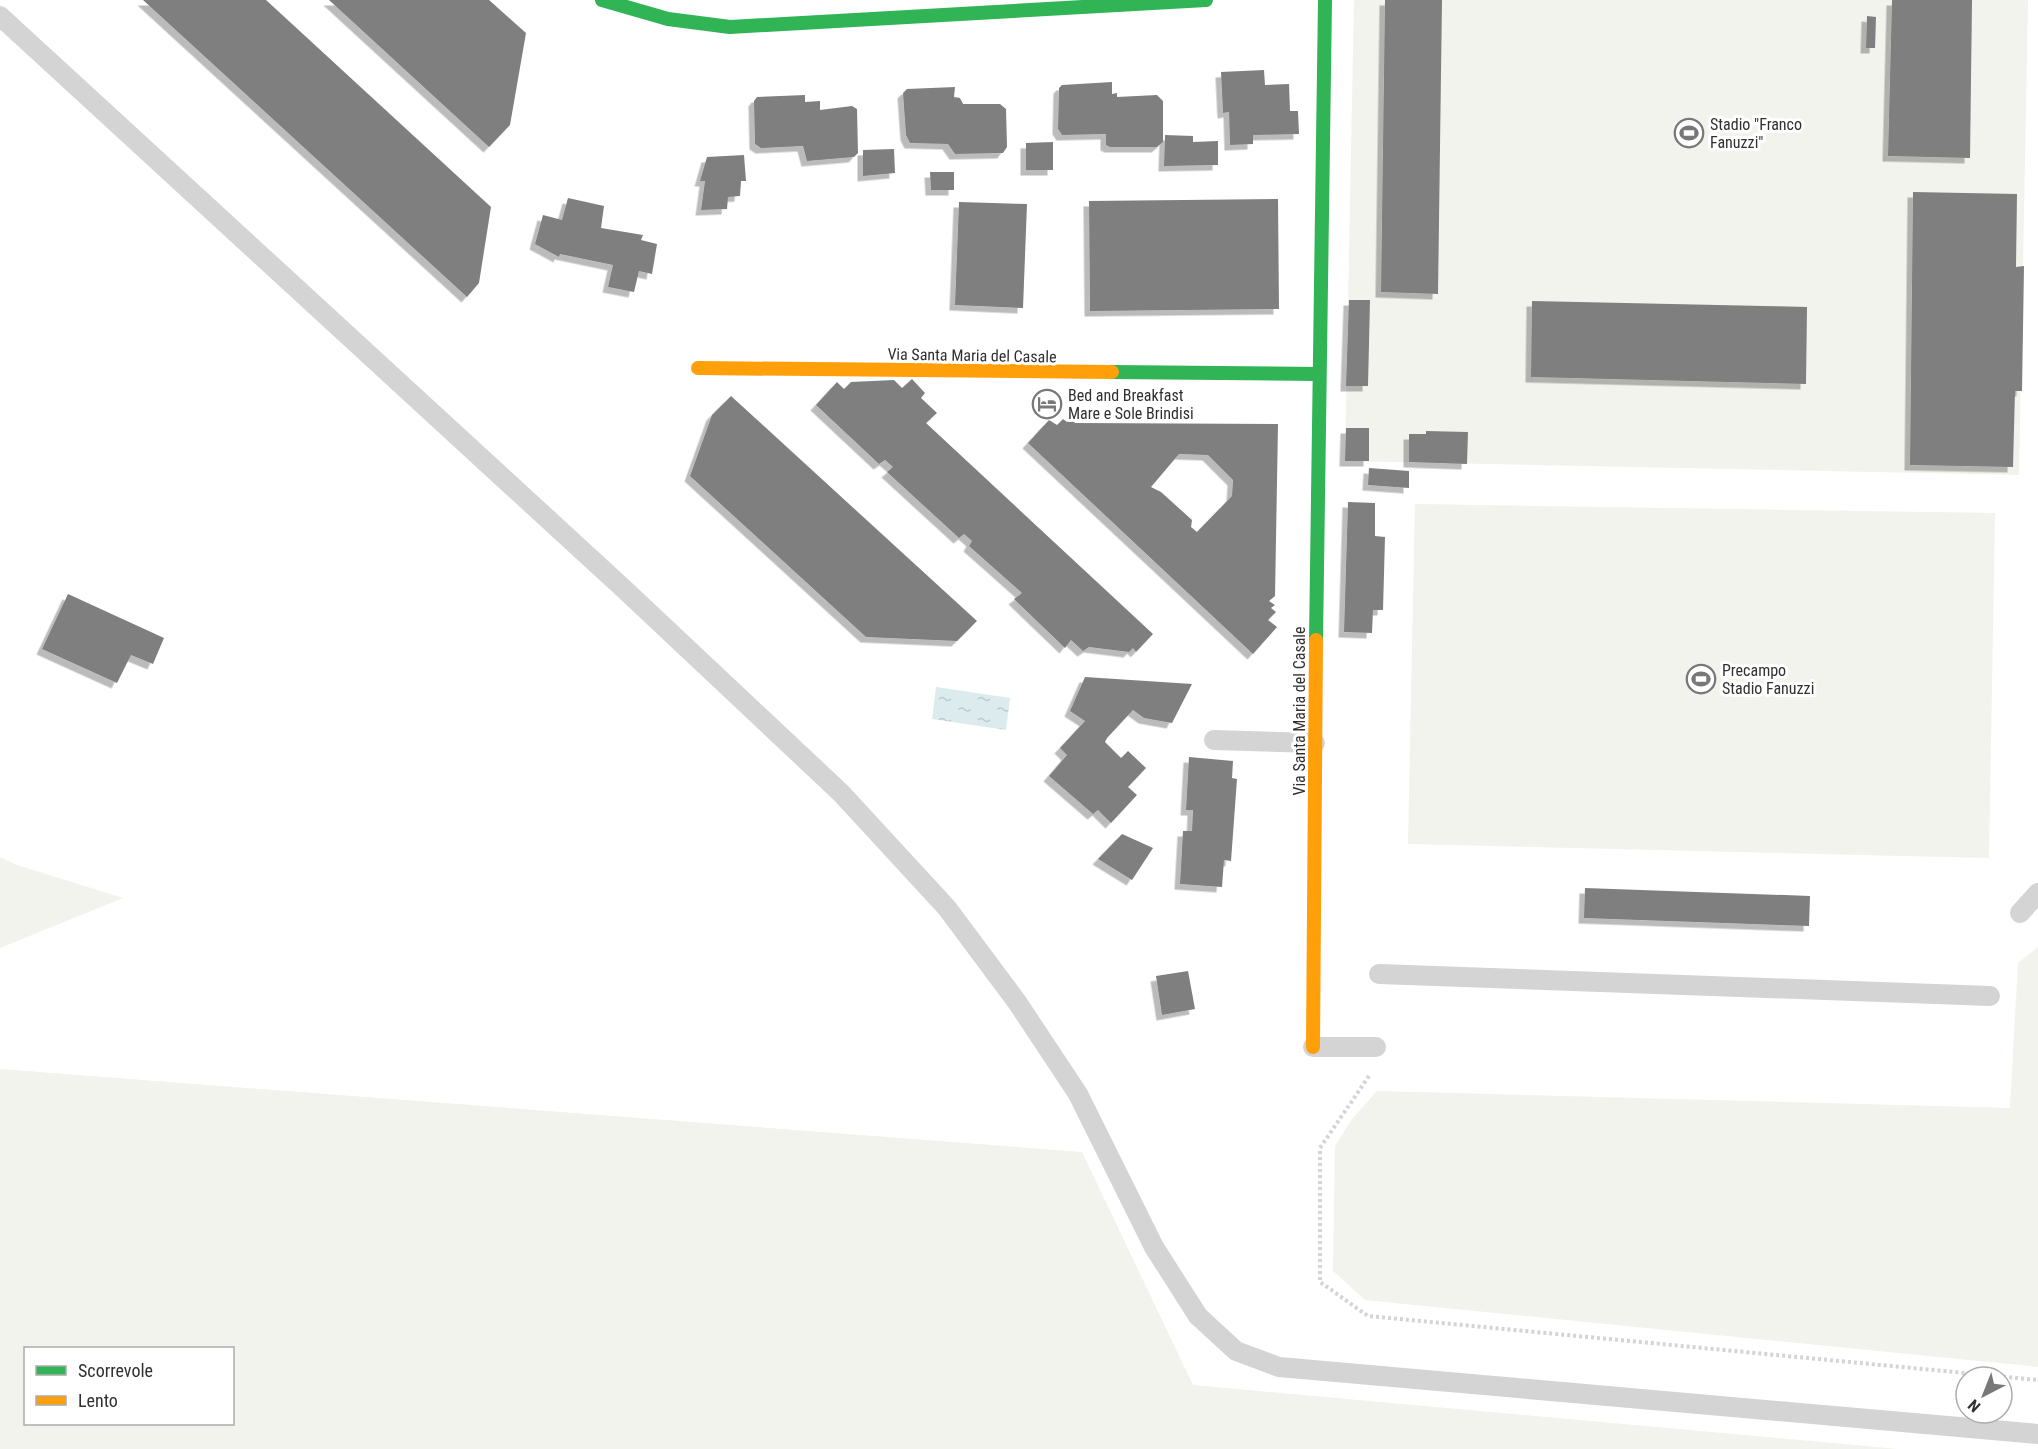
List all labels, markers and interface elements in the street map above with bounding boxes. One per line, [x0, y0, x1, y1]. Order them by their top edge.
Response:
place label: Stadio "Franco Fanuzzi" [1710, 115, 1802, 152]
sports icon: Stadio "Franco Fanuzzi" [1673, 117, 1705, 149]
street label: Via Santa Maria del Casale [887, 345, 1057, 366]
place label: Bed and Breakfast Mare e Sole Brindisi [1068, 386, 1194, 423]
hotel icon: Bed and Breakfast Mare e Sole Brindisi [1031, 388, 1063, 420]
street label: Via Santa Maria del Casale [1290, 626, 1309, 796]
place label: Precampo Stadio Fanuzzi [1722, 661, 1814, 698]
sports icon: Precampo Stadio Fanuzzi [1685, 663, 1717, 695]
legend [24, 1347, 234, 1425]
text: Scorrevole [78, 1360, 153, 1381]
north arrow [1954, 1365, 2014, 1425]
text: Lento [78, 1390, 118, 1411]
text: N [1964, 1395, 1984, 1416]

